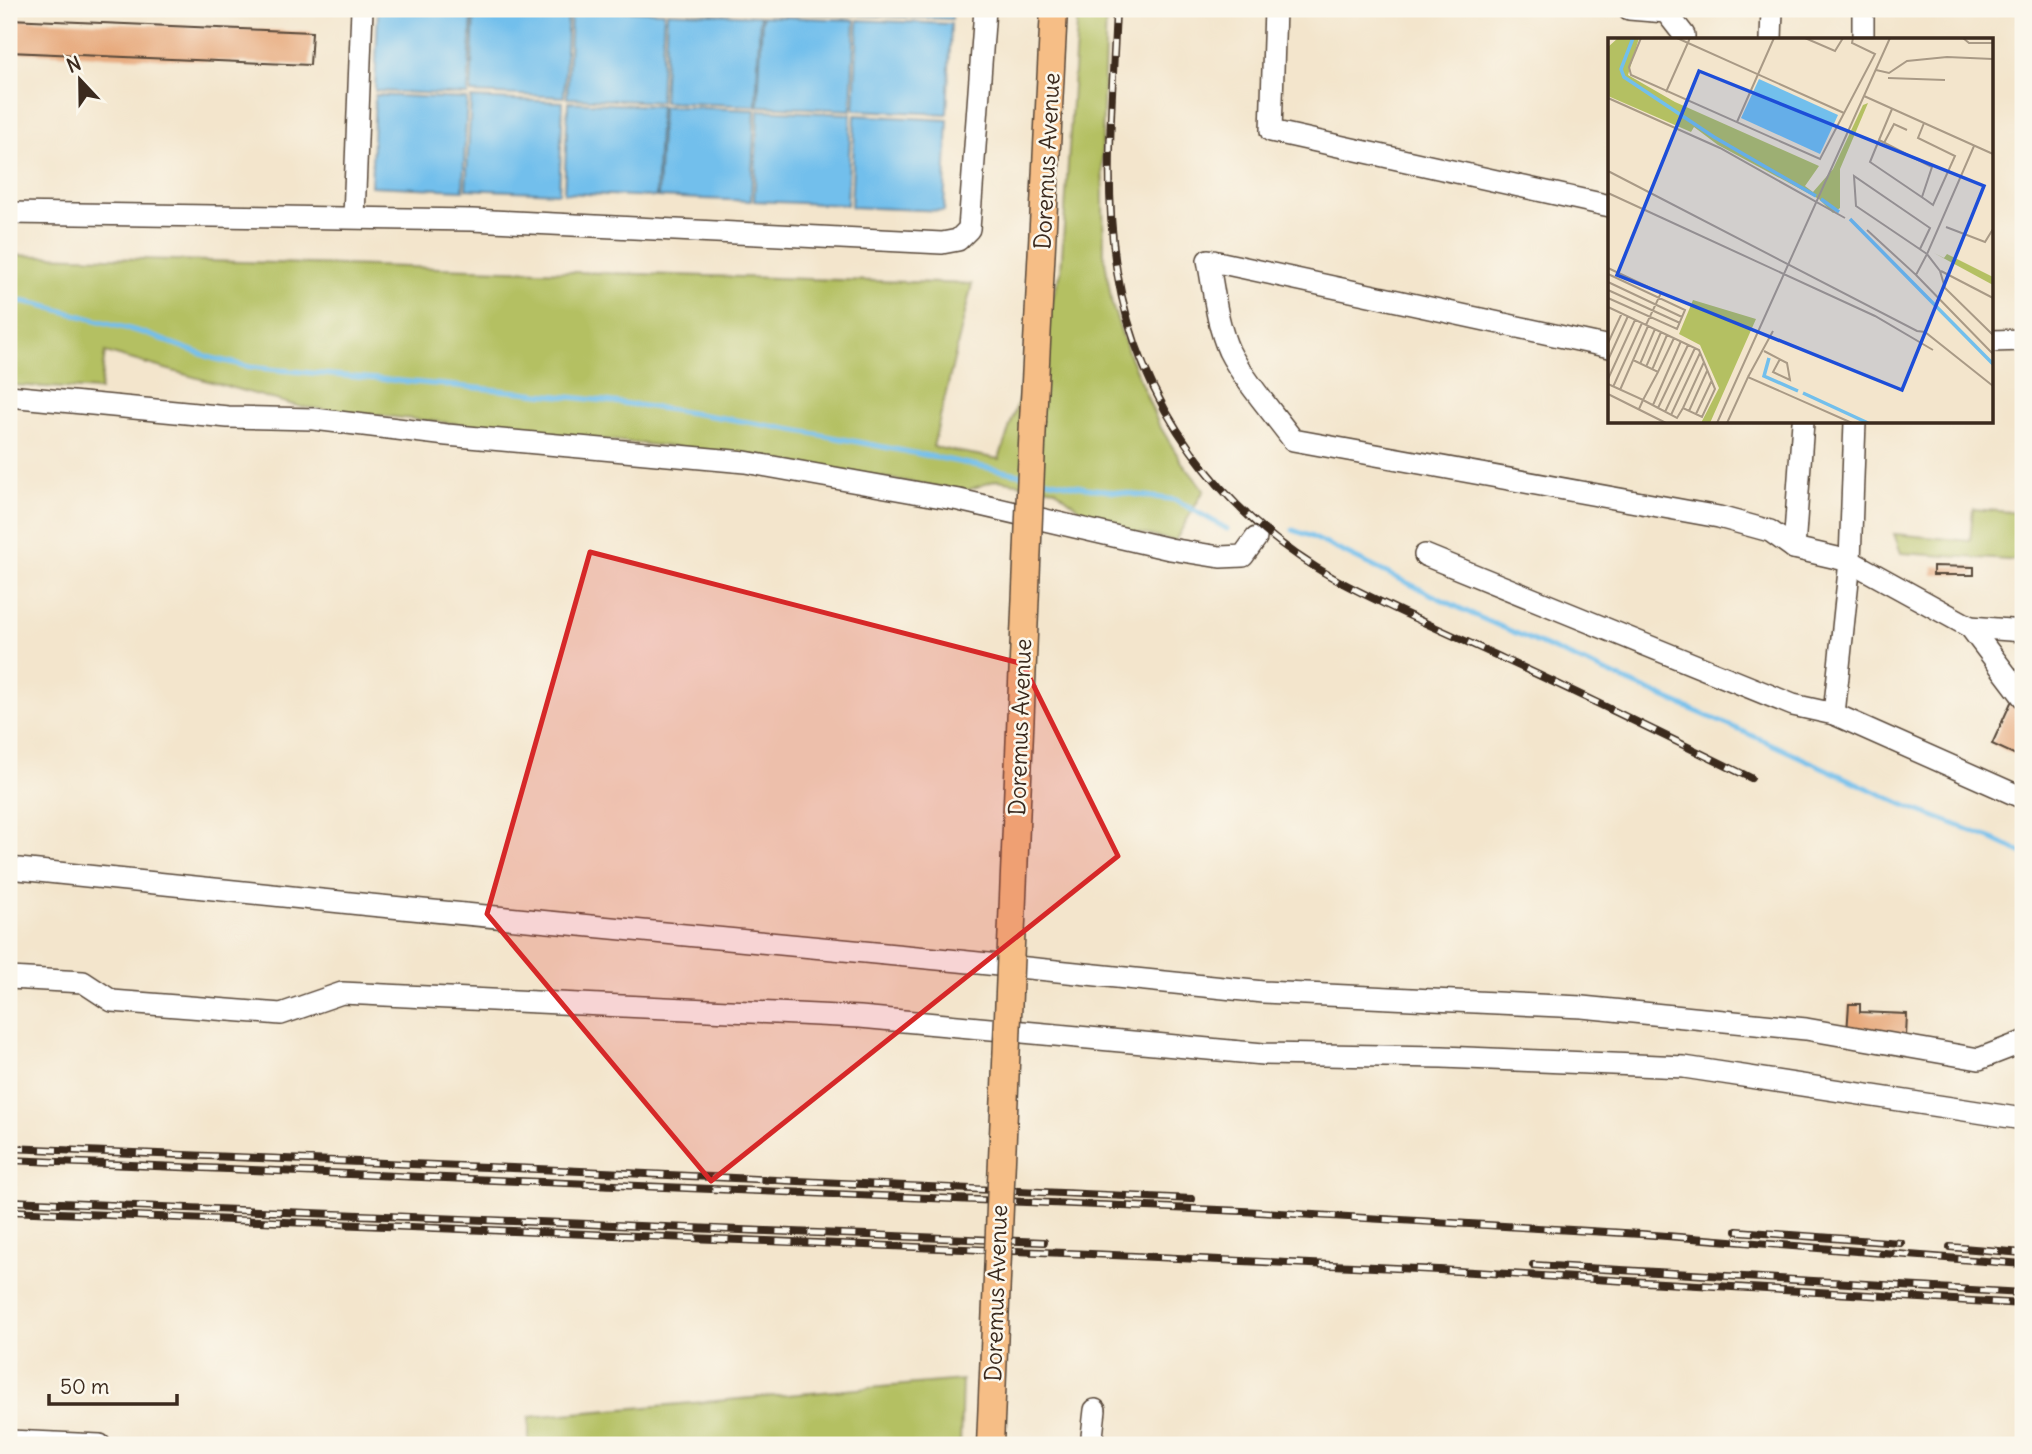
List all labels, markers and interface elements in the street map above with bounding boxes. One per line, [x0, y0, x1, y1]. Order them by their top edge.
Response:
inset map [1608, 38, 1994, 424]
north arrow [46, 46, 116, 116]
text: N [63, 51, 84, 78]
street label: Doremus Avenue [1027, 72, 1066, 250]
street label: Doremus Avenue [1002, 638, 1037, 816]
street label: Doremus Avenue [978, 1204, 1013, 1382]
scale bar [49, 1363, 177, 1407]
text: 50 m [60, 1373, 109, 1400]

